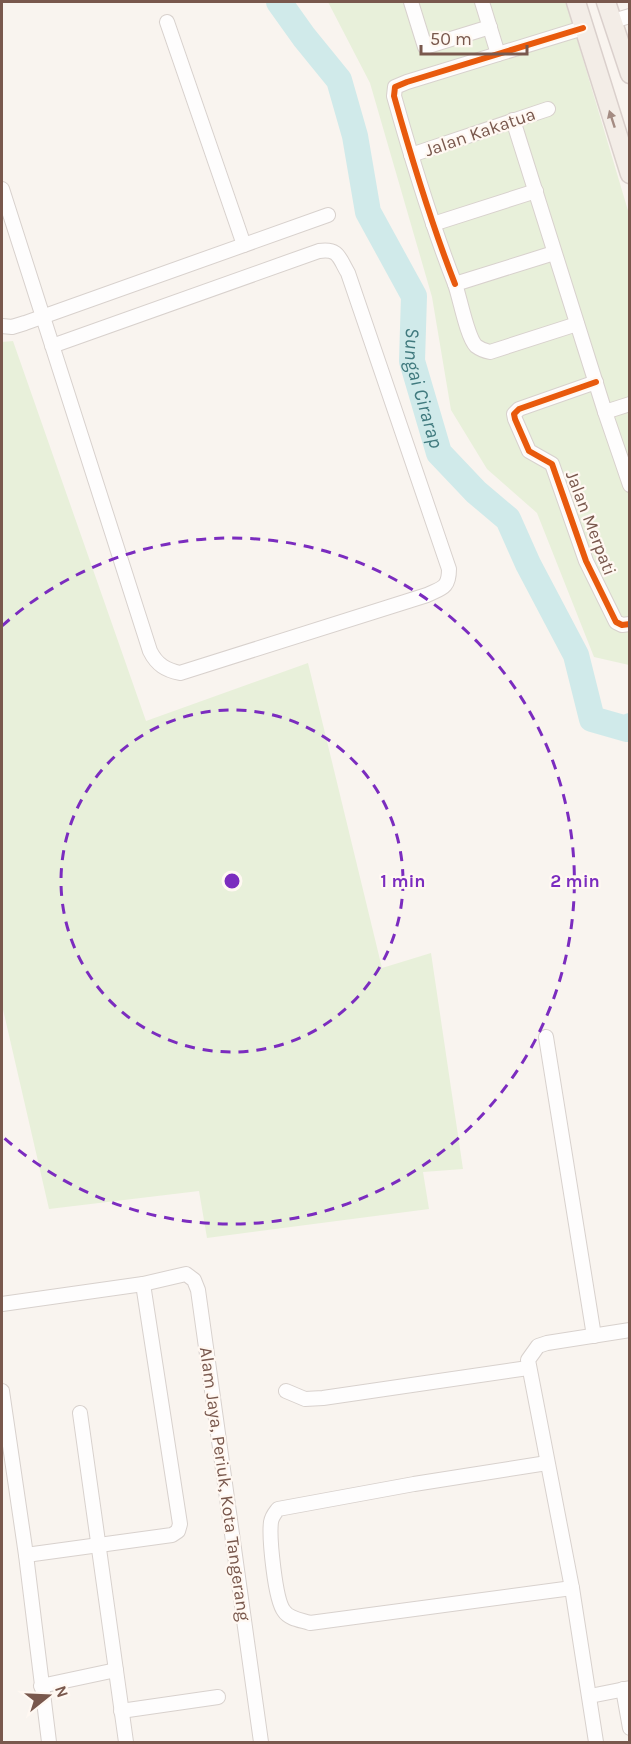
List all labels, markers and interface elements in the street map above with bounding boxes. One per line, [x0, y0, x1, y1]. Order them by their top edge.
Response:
scale bar [421, 18, 528, 56]
text: 50 m [430, 28, 472, 50]
street label: Jalan Kakatua [422, 103, 538, 161]
one-way arrow [607, 110, 616, 128]
water label: Sungai Cirarap [401, 327, 449, 451]
street label: Jalan Merpati [561, 467, 621, 579]
text: 1 min [380, 870, 426, 892]
text: 2 min [550, 870, 600, 892]
centre of rings [222, 871, 242, 891]
street label: Alam Jaya, Periuk, Kota Tangerang [195, 1345, 255, 1623]
north arrow [18, 1666, 78, 1726]
text: N [51, 1683, 73, 1700]

